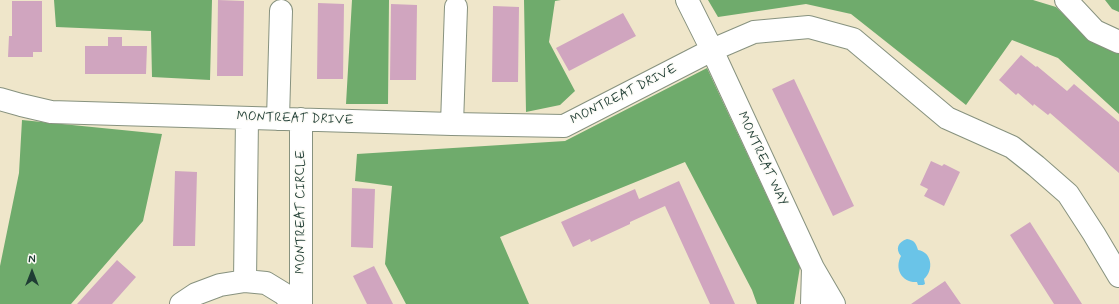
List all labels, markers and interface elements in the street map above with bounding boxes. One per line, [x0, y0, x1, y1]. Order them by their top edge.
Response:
street label: MONTREAT DRIVE [568, 61, 680, 129]
street label: MONTREAT DRIVE [236, 109, 354, 129]
street label: MONTREAT WAY [733, 110, 791, 208]
street label: MONTREAT CIRCLE [293, 150, 309, 274]
north arrow [12, 252, 52, 292]
text: N [28, 253, 36, 267]

